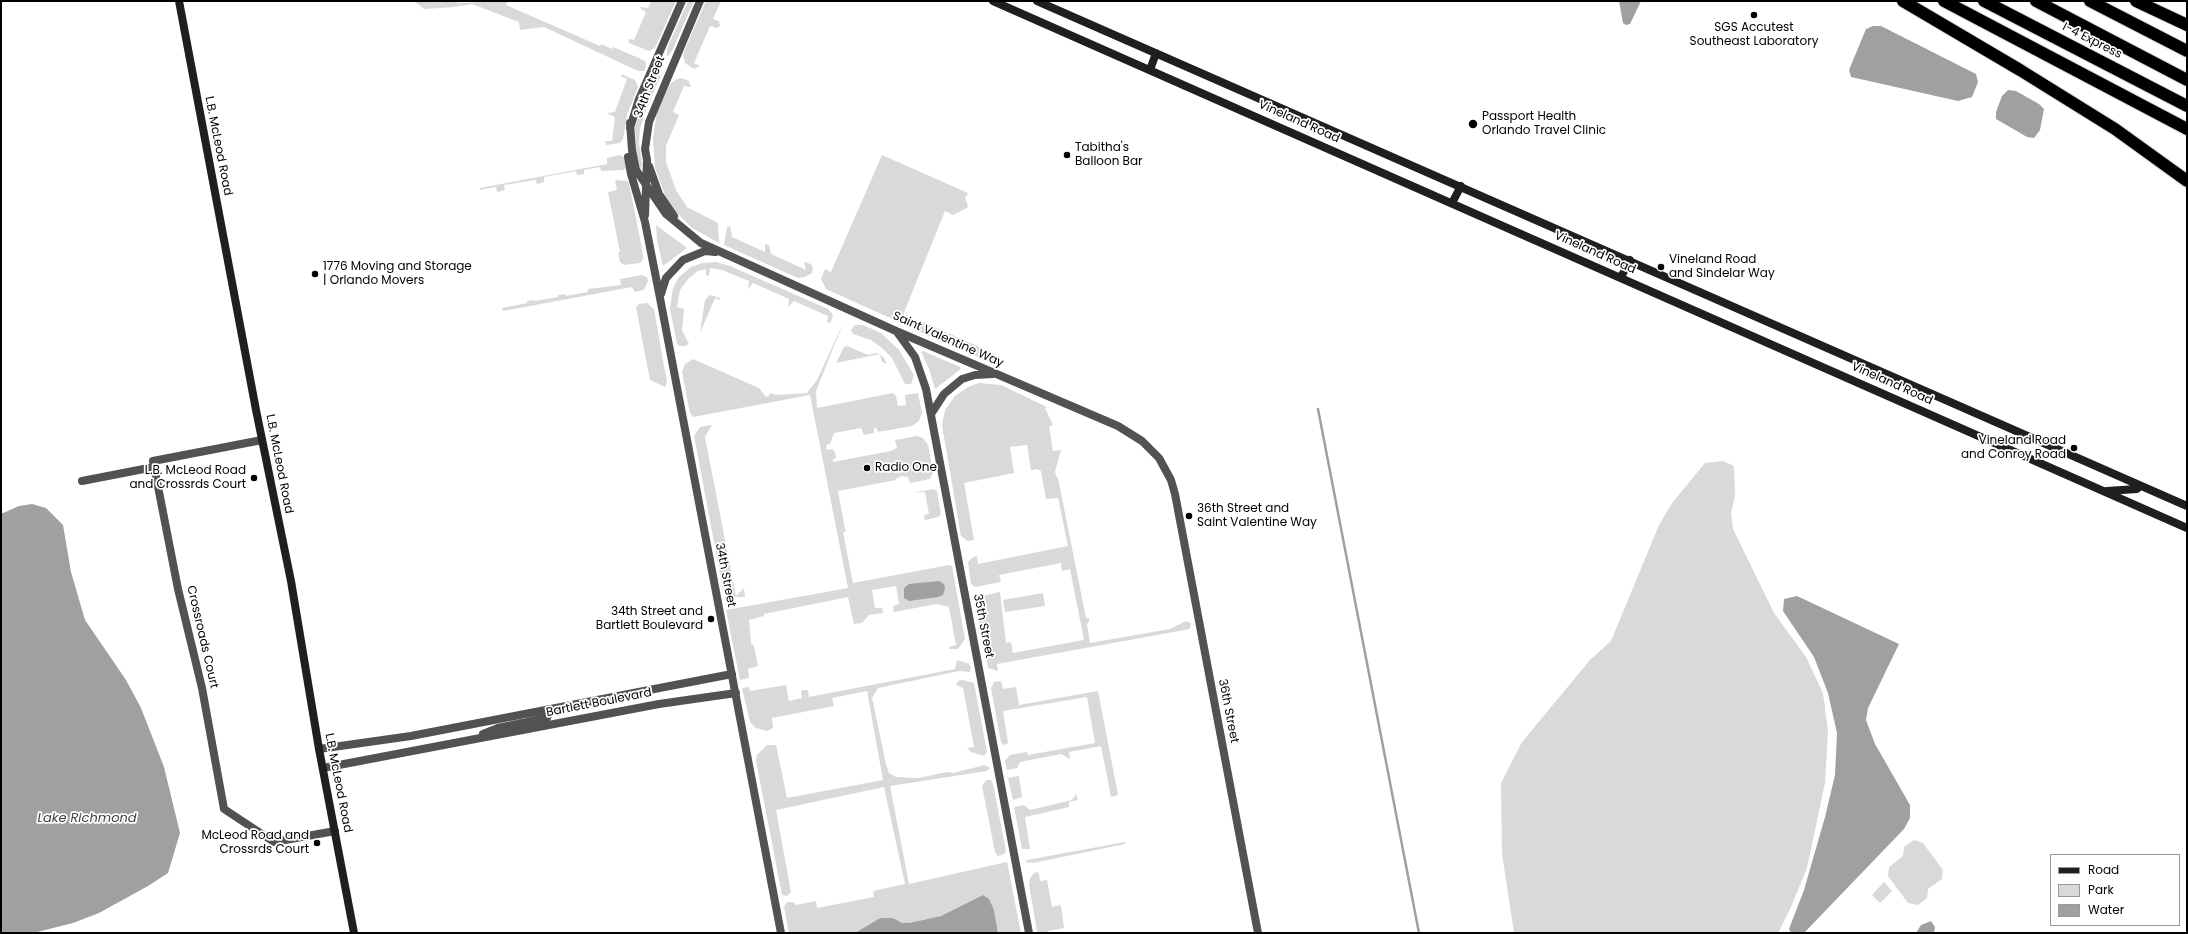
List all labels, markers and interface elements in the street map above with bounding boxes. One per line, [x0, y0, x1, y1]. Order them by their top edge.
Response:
marker: SGS Accutest Southeast Laboratory [1749, 10, 1759, 20]
street label: I-4 Express [2060, 20, 2124, 62]
place label: SGS Accutest Southeast Laboratory [1690, 21, 1818, 49]
street label: 34th Street [632, 54, 668, 120]
street label: L.B. McLeod Road [201, 95, 235, 197]
street label: Vineland Road [1256, 98, 1342, 146]
place label: Passport Health Orlando Travel Clinic [1482, 110, 1606, 138]
marker: Passport Health Orlando Travel Clinic [1467, 118, 1479, 130]
place label: Tabitha's Balloon Bar [1075, 141, 1143, 169]
marker: Tabitha's Balloon Bar [1062, 150, 1072, 160]
street label: Vineland Road [1552, 229, 1638, 277]
place label: Vineland Road and Sindelar Way [1669, 253, 1775, 281]
place label: 1776 Moving and Storage | Orlando Movers [323, 260, 472, 288]
marker: Vineland Road and Sindelar Way [1656, 262, 1666, 272]
marker: 1776 Moving and Storage | Orlando Movers [310, 269, 320, 279]
street label: Saint Valentine Way [890, 309, 1006, 371]
street label: Vineland Road [1849, 360, 1935, 408]
street label: L.B. McLeod Road [262, 413, 296, 515]
place label: Vineland Road and Conroy Road [1961, 434, 2066, 462]
marker: Vineland Road and Conroy Road [2069, 443, 2079, 453]
place label: Radio One [875, 461, 937, 475]
marker: Radio One [862, 463, 872, 473]
place label: L.B. McLeod Road and Crossrds Court [129, 464, 246, 492]
marker: L.B. McLeod Road and Crossrds Court [249, 473, 259, 483]
place label: 36th Street and Saint Valentine Way [1197, 502, 1317, 530]
marker: 36th Street and Saint Valentine Way [1184, 511, 1194, 521]
street label: 34th Street [712, 542, 738, 608]
street label: Crossroads Court [183, 584, 221, 690]
street label: 35th Street [970, 593, 996, 659]
place label: 34th Street and Bartlett Boulevard [596, 605, 703, 633]
marker: 34th Street and Bartlett Boulevard [706, 614, 716, 624]
street label: 36th Street [1215, 678, 1241, 744]
street label: Bartlett Boulevard [545, 686, 653, 720]
street label: L.B. McLeod Road [321, 732, 355, 834]
water label: Lake Richmond [37, 811, 137, 827]
place label: McLeod Road and Crossrds Court [201, 829, 309, 857]
marker: McLeod Road and Crossrds Court [312, 838, 322, 848]
legend [2050, 854, 2180, 926]
text: Road [2088, 861, 2119, 878]
text: Park [2088, 881, 2114, 898]
text: Water [2088, 901, 2124, 918]

